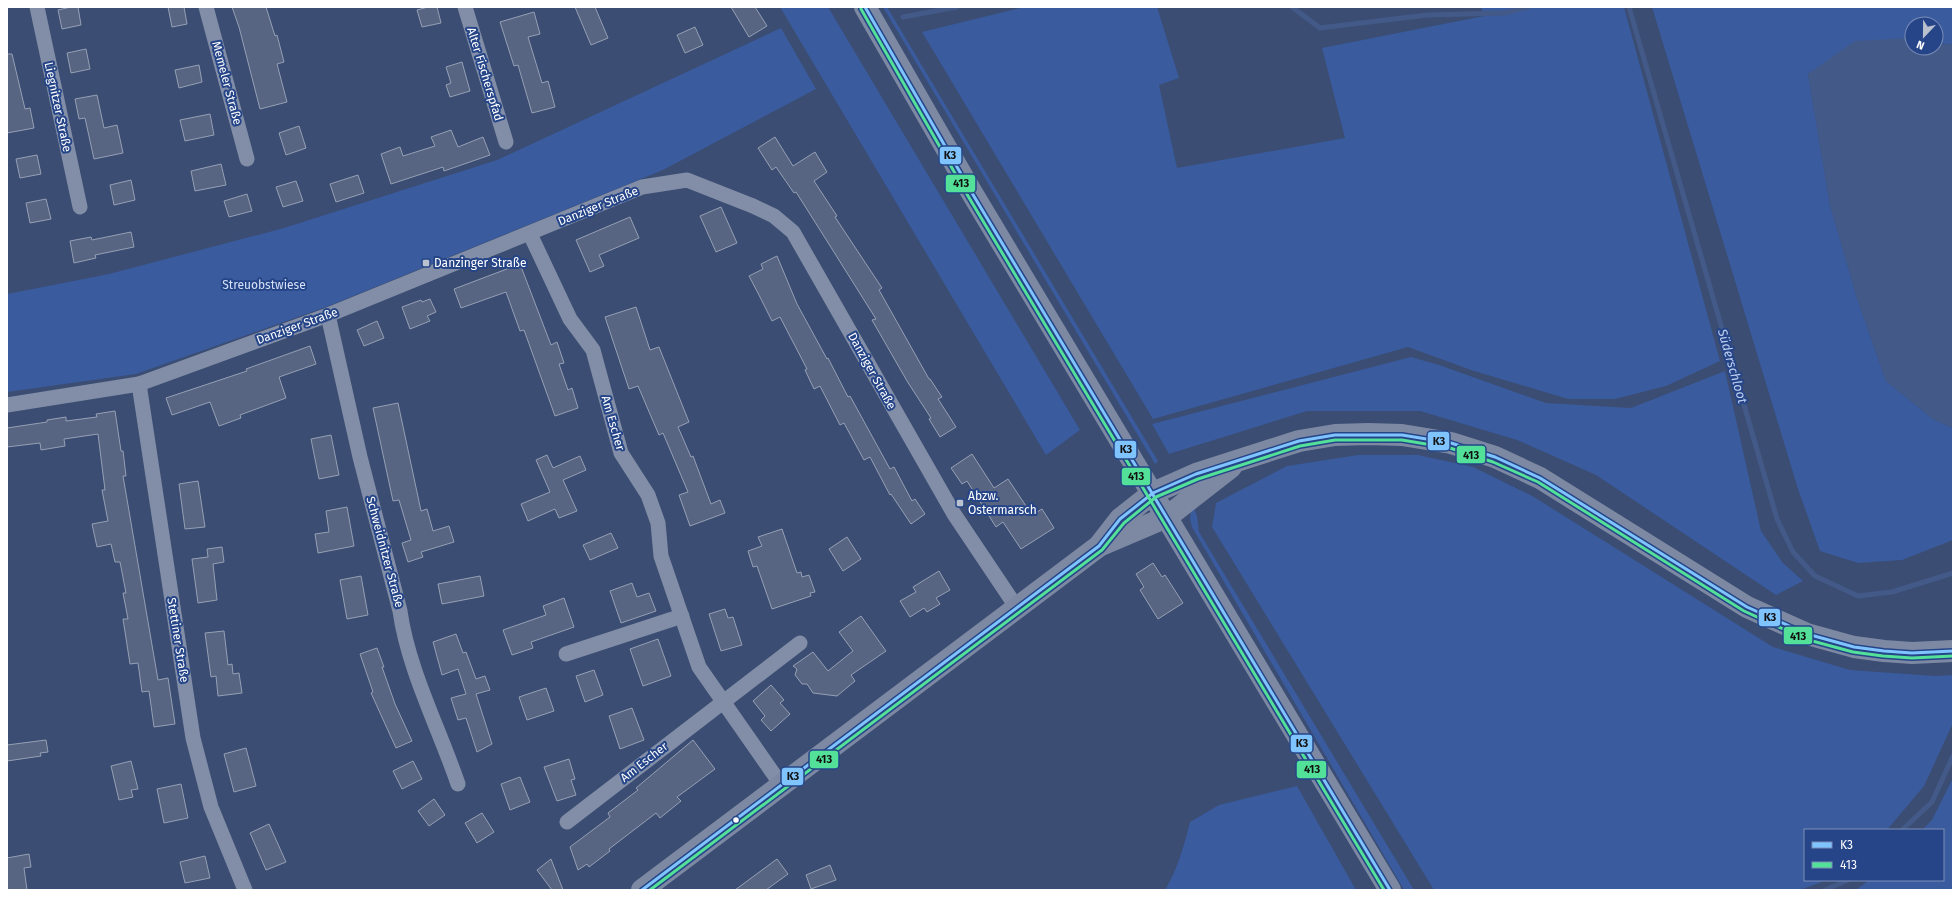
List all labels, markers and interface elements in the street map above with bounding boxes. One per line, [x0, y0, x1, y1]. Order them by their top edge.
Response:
north arrow [1904, 16, 1944, 56]
street label: Alter Fischerspfad [464, 25, 506, 123]
text: N [1915, 37, 1926, 52]
street label: Memeler Straße [209, 40, 245, 126]
street label: Liegnitzer Straße [42, 61, 74, 153]
line badge: K3 [939, 146, 962, 165]
text: K3 [944, 149, 957, 162]
line badge: 413 [945, 174, 976, 193]
text: 413 [953, 177, 969, 190]
street label: Danziger Straße [556, 184, 640, 228]
place label: Danzinger Straße [434, 256, 527, 270]
marker: Danzinger Straße [421, 258, 431, 268]
park label: Streuobstwiese [222, 278, 306, 292]
street label: Danziger Straße [254, 305, 340, 347]
water label: Süderschloot [1714, 326, 1750, 405]
street label: Danziger Straße [845, 330, 899, 412]
street label: Am Escher [599, 394, 628, 452]
line badge: K3 [1427, 431, 1450, 451]
text: K3 [1433, 435, 1446, 448]
line badge: K3 [1114, 440, 1137, 459]
text: K3 [1120, 443, 1133, 456]
line badge: 413 [1456, 445, 1486, 464]
text: 413 [1463, 449, 1479, 462]
line badge: 413 [1121, 467, 1151, 486]
text: 413 [1128, 470, 1144, 483]
place label: Abzw. Ostermarsch [968, 489, 1037, 517]
street label: Schweidnitzer Straße [363, 495, 407, 609]
marker: Abzw. Ostermarsch [955, 498, 965, 508]
street label: Stettiner Straße [164, 596, 192, 684]
line badge: K3 [1758, 608, 1781, 627]
text: K3 [1764, 611, 1777, 624]
line badge: 413 [1783, 626, 1813, 645]
text: 413 [1790, 630, 1806, 643]
line badge: K3 [1290, 734, 1313, 753]
text: K3 [1296, 737, 1309, 750]
street label: Am Escher [618, 739, 671, 785]
line badge: 413 [809, 750, 839, 769]
text: 413 [816, 753, 832, 766]
line badge: 413 [1296, 760, 1327, 779]
text: 413 [1304, 763, 1320, 776]
line badge: K3 [781, 767, 804, 786]
text: K3 [787, 770, 800, 783]
unlabelled marker [731, 815, 741, 825]
legend [1804, 829, 1944, 881]
text: K3 [1840, 838, 1853, 852]
text: 413 [1840, 858, 1857, 872]

